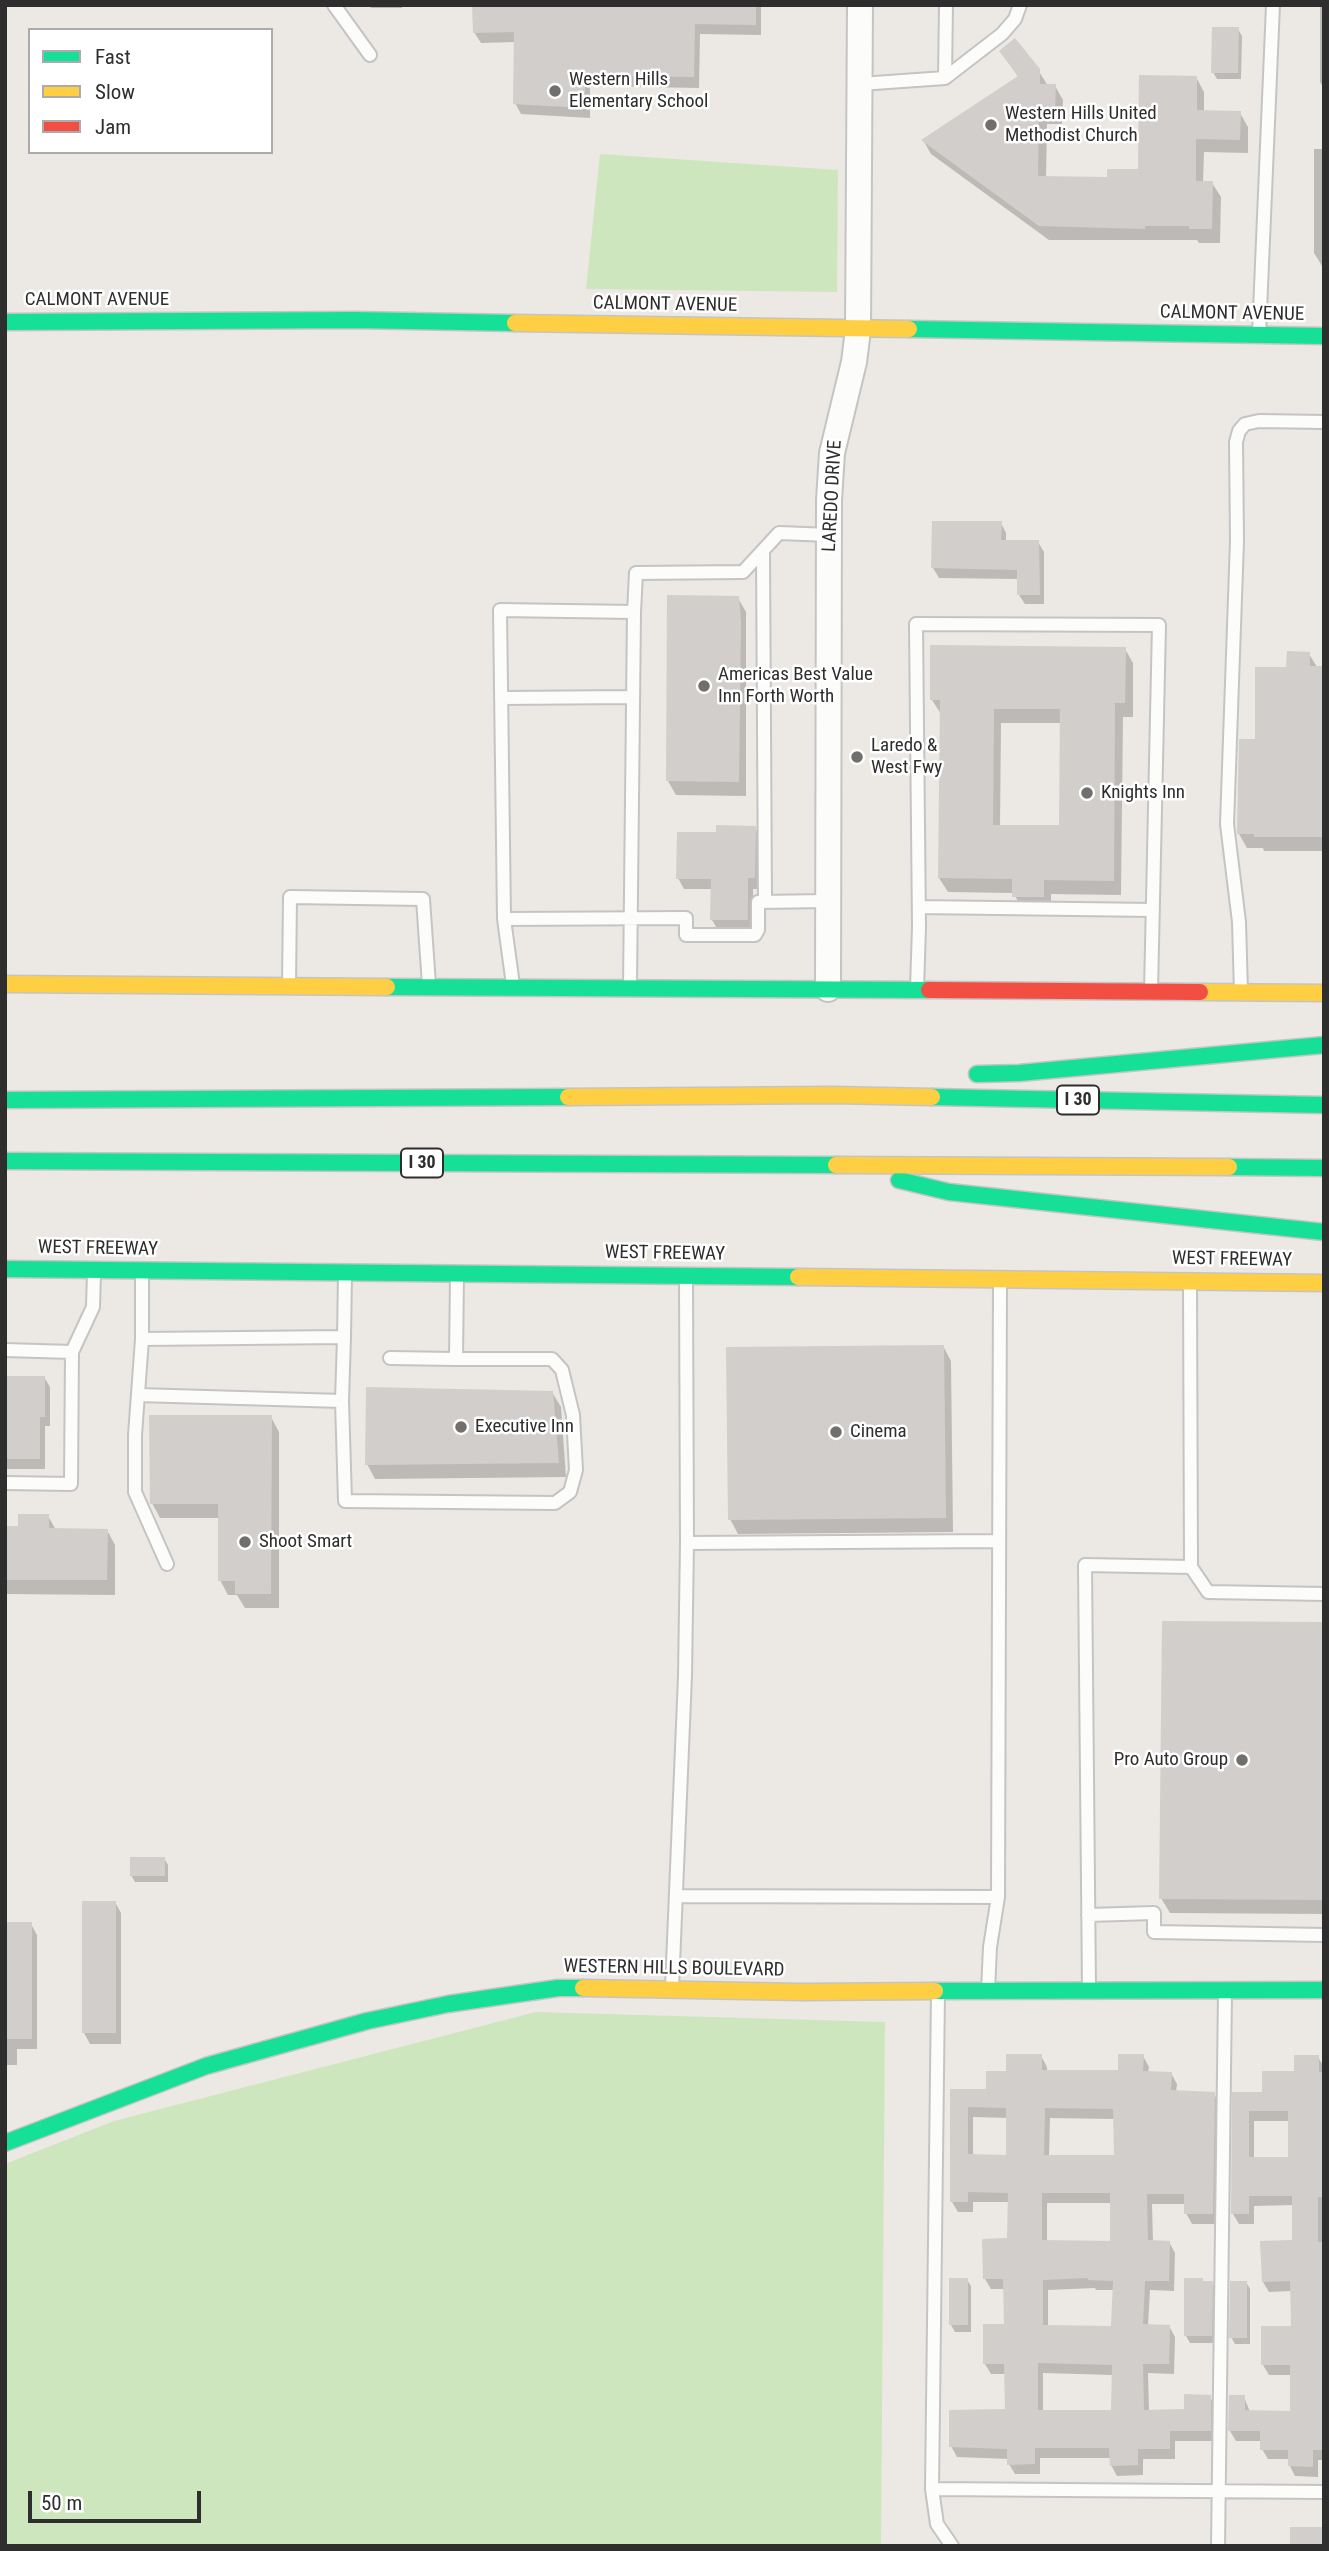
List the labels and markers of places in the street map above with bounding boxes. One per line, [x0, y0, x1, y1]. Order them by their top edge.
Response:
place label: Western Hills Elementary School [569, 69, 708, 113]
marker: Western Hills Elementary School [547, 83, 563, 99]
place label: Western Hills United Methodist Church [1005, 103, 1157, 147]
marker: Western Hills United Methodist Church [983, 117, 999, 133]
place label: Americas Best Value Inn Forth Worth [718, 664, 873, 708]
marker: Americas Best Value Inn Forth Worth [696, 678, 712, 694]
place label: Laredo & West Fwy [871, 735, 942, 779]
marker: Laredo & West Fwy [849, 749, 865, 765]
place label: Knights Inn [1101, 782, 1185, 804]
marker: Knights Inn [1079, 785, 1095, 801]
place label: Executive Inn [475, 1416, 574, 1438]
marker: Executive Inn [453, 1419, 469, 1435]
place label: Cinema [850, 1421, 907, 1443]
marker: Cinema [828, 1424, 844, 1440]
place label: Shoot Smart [259, 1531, 352, 1553]
marker: Shoot Smart [237, 1534, 253, 1550]
place label: Pro Auto Group [1114, 1749, 1228, 1771]
marker: Pro Auto Group [1234, 1752, 1250, 1768]

